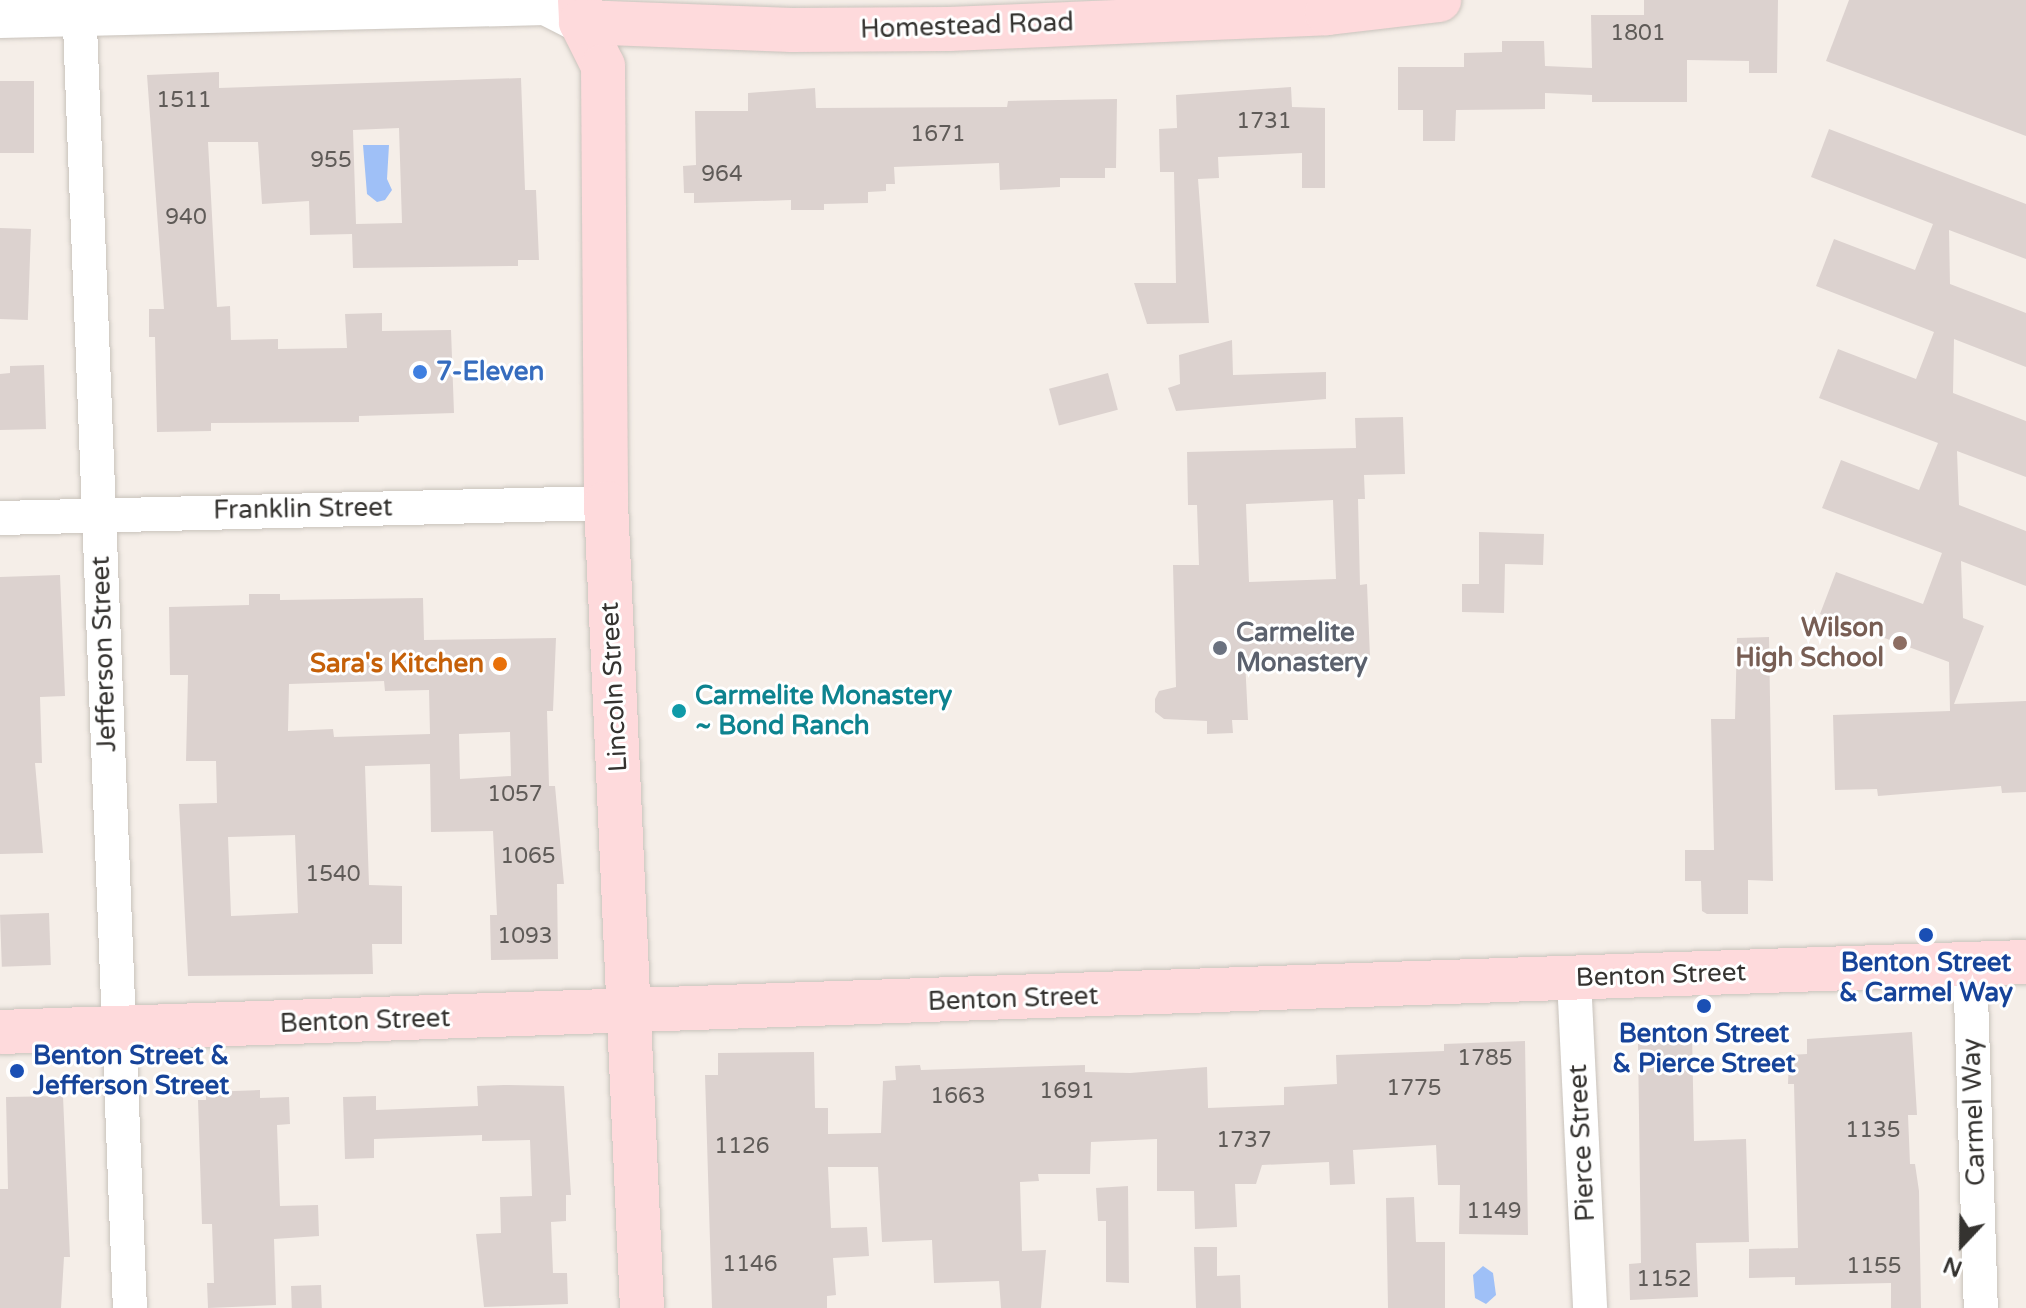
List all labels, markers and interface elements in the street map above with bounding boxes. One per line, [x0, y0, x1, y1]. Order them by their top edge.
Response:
street label: Homestead Road [860, 7, 1074, 45]
house number: 1801 [1610, 21, 1666, 47]
house number: 1511 [156, 88, 212, 114]
house number: 1731 [1236, 109, 1292, 135]
house number: 1671 [910, 122, 966, 148]
house number: 955 [310, 148, 352, 174]
house number: 964 [701, 162, 743, 188]
house number: 940 [165, 205, 207, 231]
place label: 7-Eleven [436, 356, 544, 388]
marker: 7-Eleven [411, 363, 429, 381]
street label: Franklin Street [213, 492, 393, 526]
street label: Jefferson Street [85, 555, 123, 753]
street label: Lincoln Street [594, 601, 634, 773]
place label: Wilson High School [1735, 612, 1884, 674]
place label: Carmelite Monastery [1236, 617, 1368, 678]
marker: Wilson High School [1891, 634, 1909, 652]
marker: Carmelite Monastery [1211, 639, 1229, 657]
place label: Sara's Kitchen [310, 648, 484, 680]
marker: Sara's Kitchen [491, 655, 509, 673]
place label: Carmelite Monastery ~ Bond Ranch [695, 680, 952, 742]
marker: Carmelite Monastery ~ Bond Ranch [670, 702, 688, 720]
house number: 1057 [487, 782, 543, 808]
house number: 1065 [500, 844, 556, 870]
house number: 1540 [305, 862, 361, 888]
house number: 1093 [497, 924, 553, 950]
marker: Benton Street & Carmel Way [1917, 926, 1935, 944]
place label: Benton Street & Carmel Way [1839, 947, 2013, 1008]
street label: Benton Street [1575, 956, 1747, 994]
street label: Benton Street [927, 980, 1099, 1018]
marker: Benton Street & Pierce Street [1695, 997, 1713, 1015]
street label: Benton Street [279, 1002, 451, 1040]
place label: Benton Street & Pierce Street [1612, 1018, 1796, 1080]
street label: Carmel Way [1956, 1037, 1992, 1187]
place label: Benton Street & Jefferson Street [33, 1040, 229, 1102]
house number: 1785 [1457, 1046, 1513, 1072]
marker: Benton Street & Jefferson Street [8, 1062, 26, 1080]
street label: Pierce Street [1562, 1064, 1602, 1222]
house number: 1775 [1386, 1076, 1442, 1102]
house number: 1691 [1039, 1079, 1095, 1105]
house number: 1663 [930, 1084, 986, 1110]
house number: 1135 [1845, 1118, 1901, 1144]
house number: 1737 [1216, 1128, 1272, 1154]
house number: 1126 [714, 1134, 770, 1160]
house number: 1149 [1466, 1199, 1522, 1225]
north arrow [1922, 1204, 2002, 1284]
text: N [1940, 1251, 1966, 1282]
house number: 1146 [722, 1252, 778, 1278]
house number: 1155 [1846, 1254, 1902, 1280]
house number: 1152 [1636, 1267, 1692, 1293]

